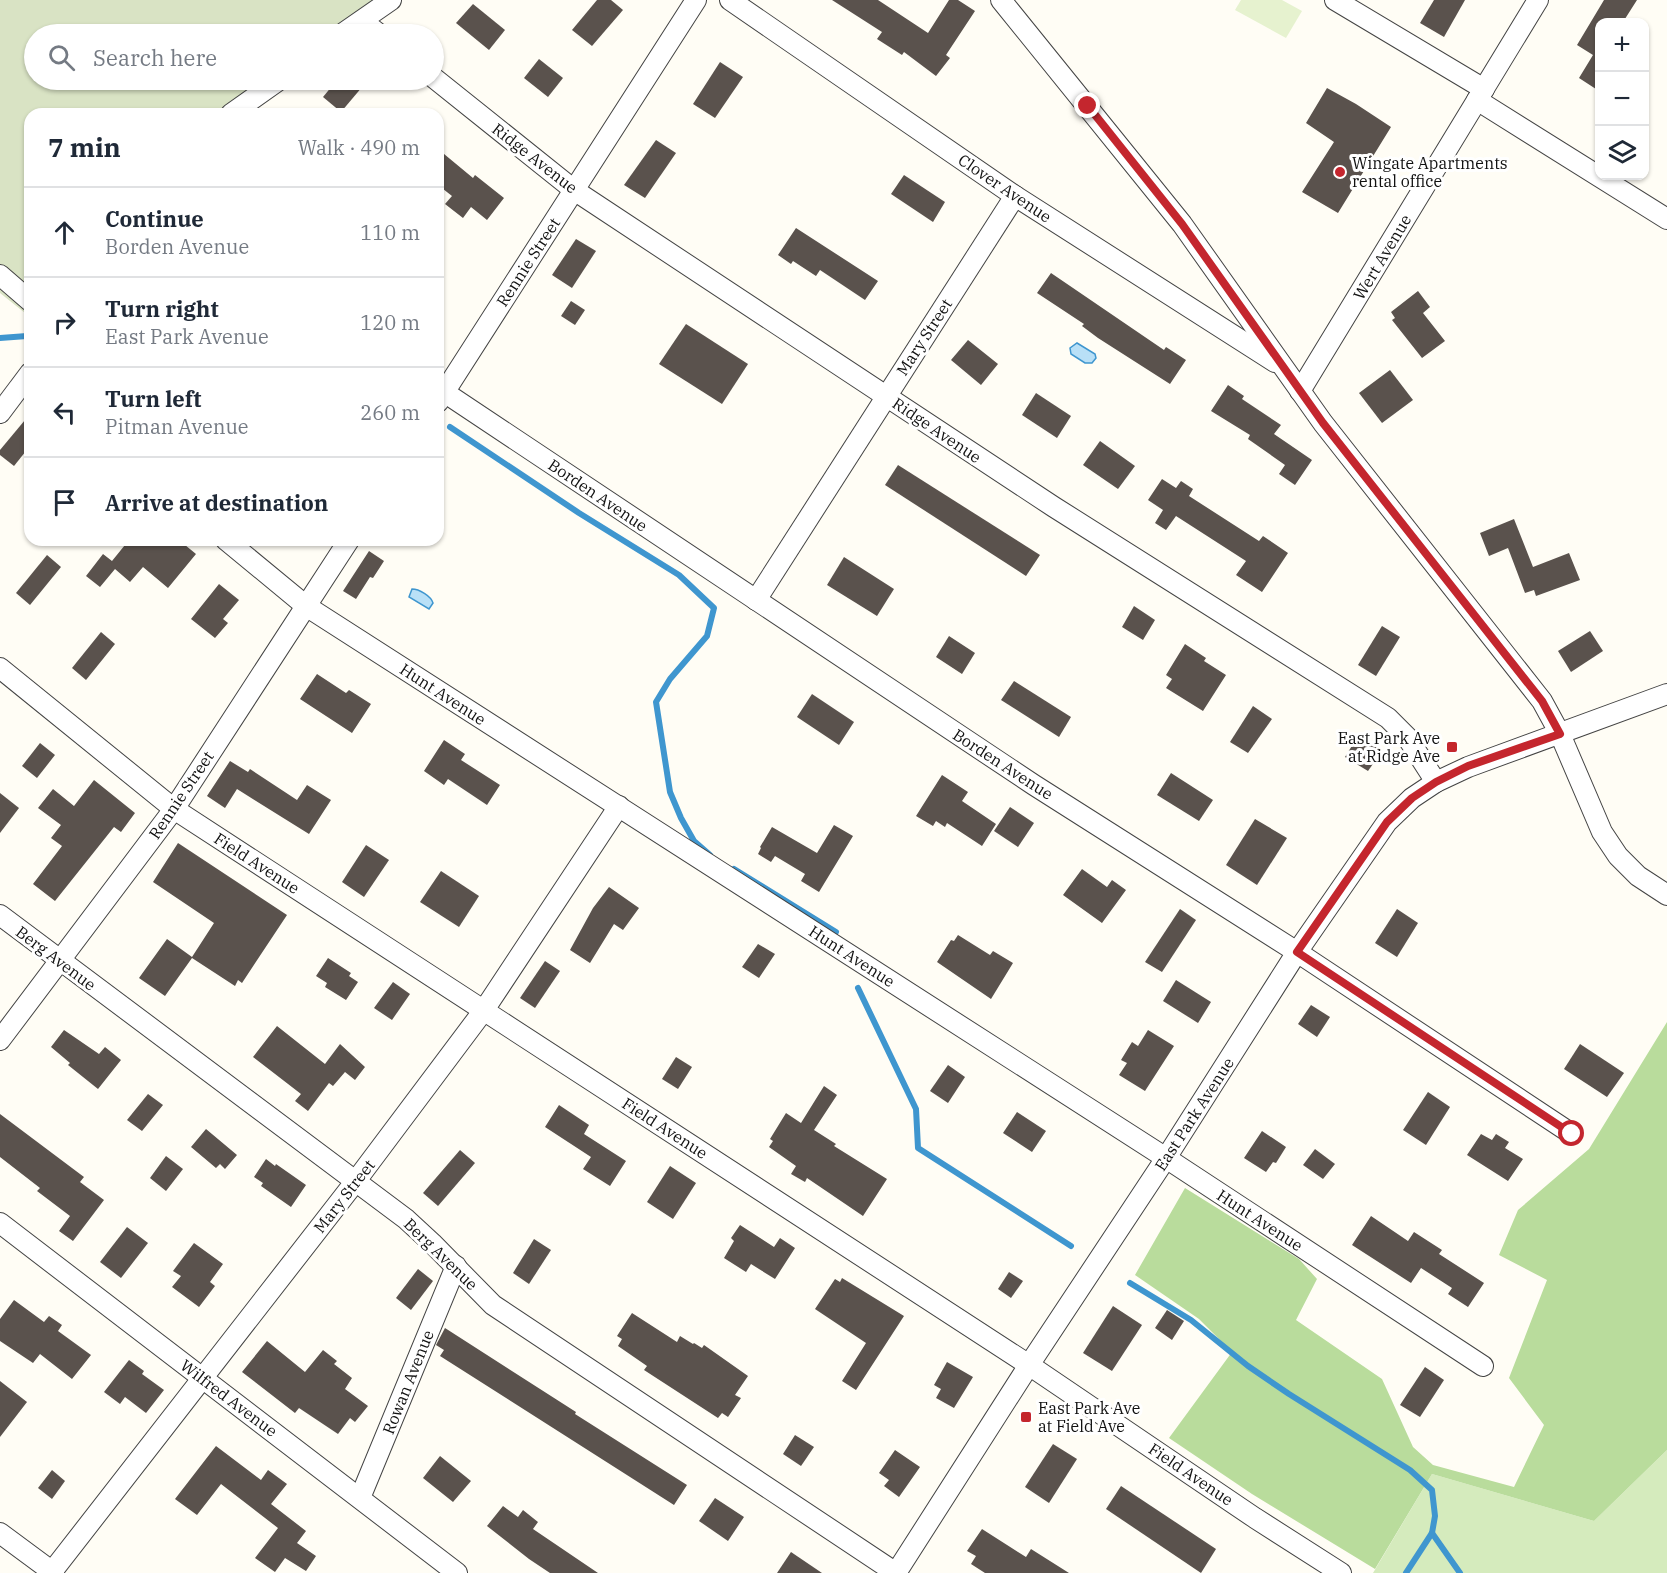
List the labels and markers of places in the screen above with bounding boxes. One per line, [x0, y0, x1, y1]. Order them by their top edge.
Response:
place label: Wingate Apartments rental office [1352, 153, 1508, 191]
marker: Wingate Apartments rental office [1333, 165, 1347, 179]
place label: East Park Ave at Ridge Ave [1338, 728, 1440, 766]
marker: East Park Ave at Ridge Ave [1445, 740, 1459, 754]
place label: East Park Ave at Field Ave [1038, 1398, 1140, 1436]
marker: East Park Ave at Field Ave [1019, 1410, 1033, 1424]

